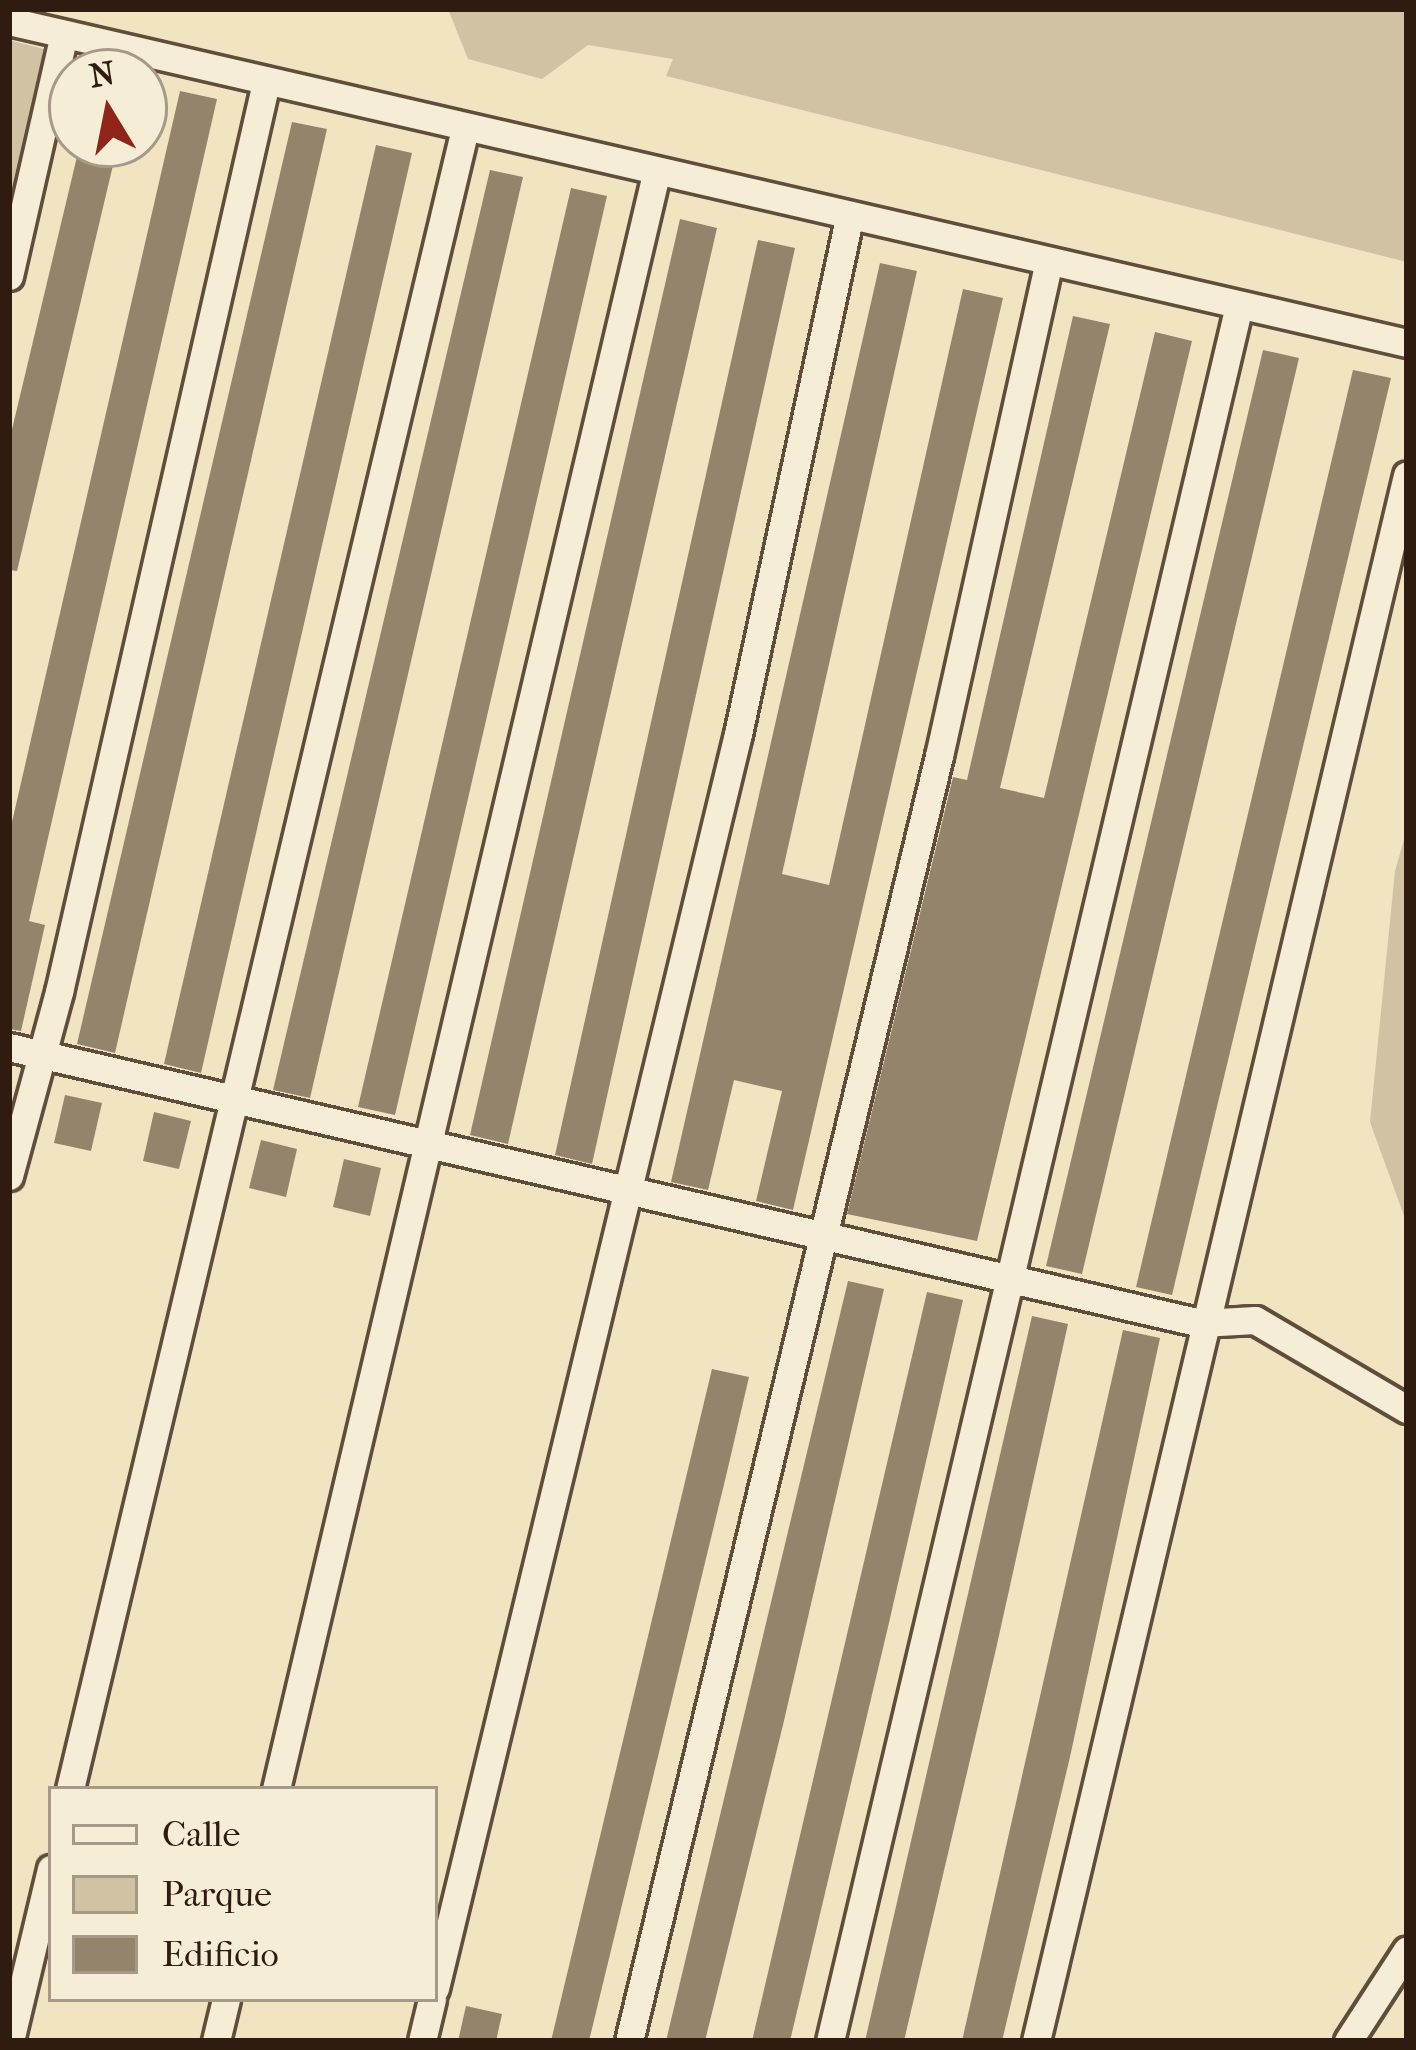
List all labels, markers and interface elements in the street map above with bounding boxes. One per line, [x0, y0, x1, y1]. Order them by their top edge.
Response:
north arrow [48, 48, 168, 168]
text: N [86, 54, 118, 96]
legend [48, 1786, 438, 2002]
text: Calle [162, 1813, 240, 1855]
text: Parque [162, 1873, 272, 1915]
text: Edificio [162, 1933, 279, 1975]

